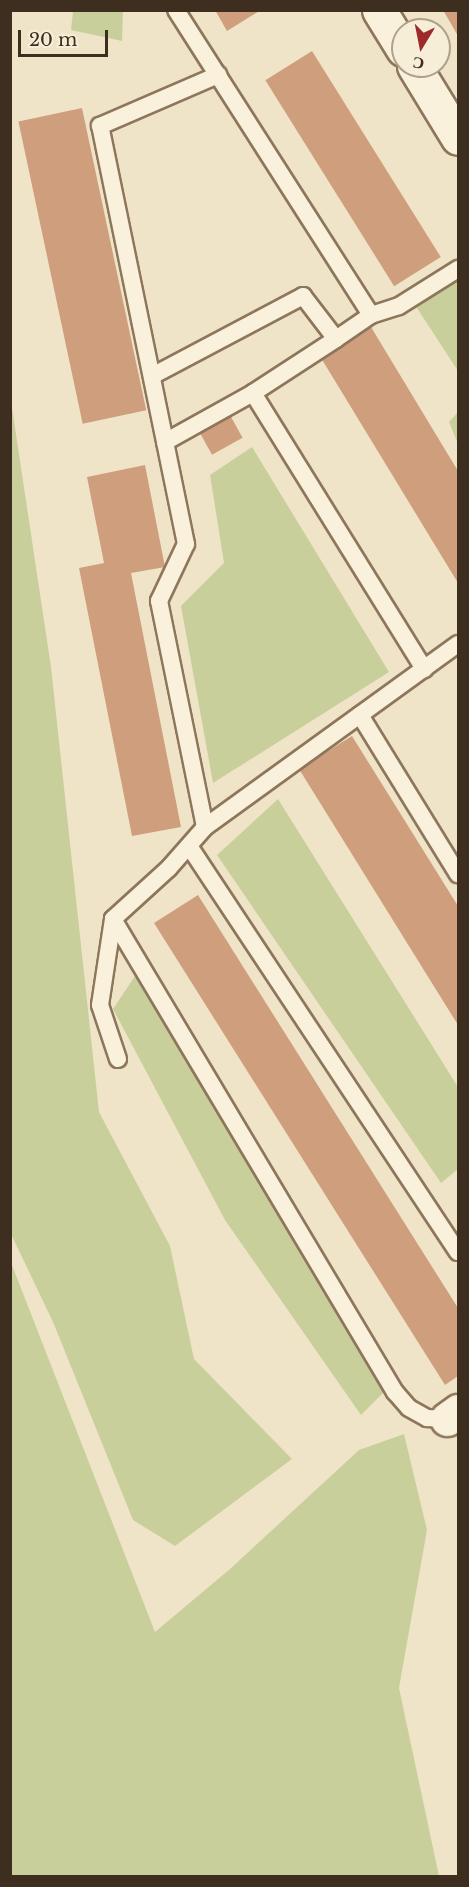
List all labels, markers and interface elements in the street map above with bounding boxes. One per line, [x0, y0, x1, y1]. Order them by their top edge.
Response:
scale bar [21, 18, 111, 56]
north arrow [391, 18, 451, 78]
text: 20 m [29, 29, 77, 51]
text: С [411, 53, 426, 75]

